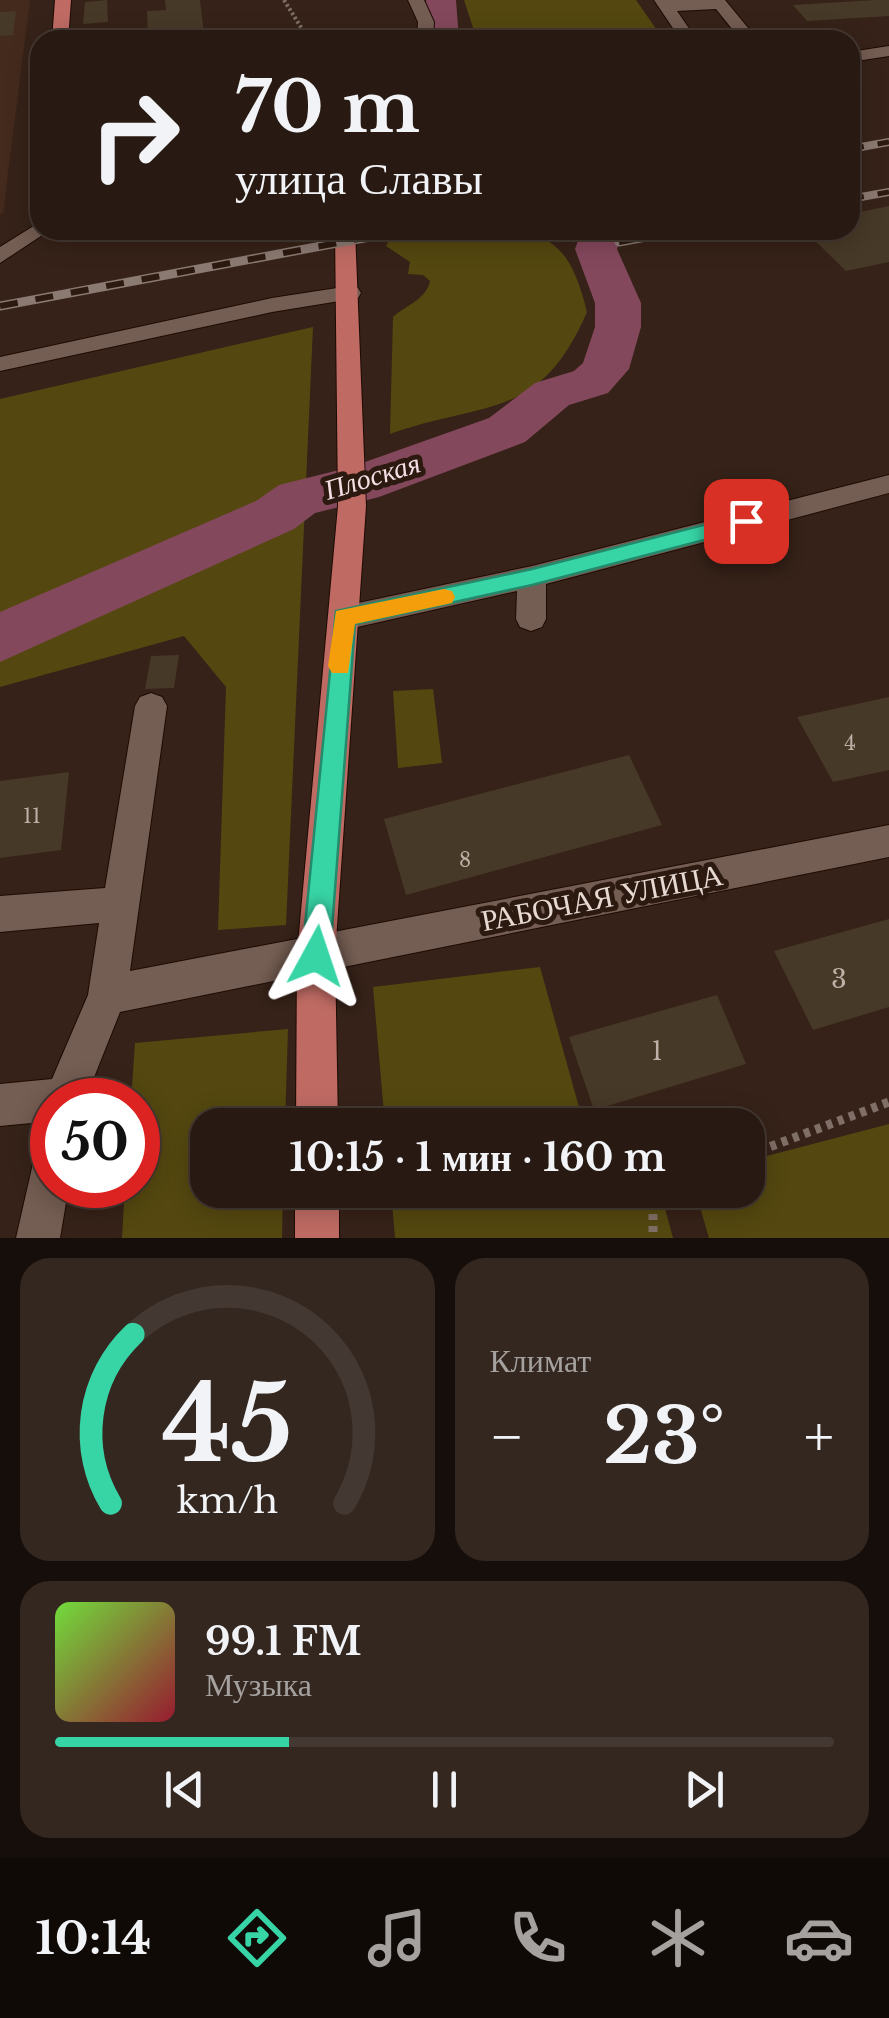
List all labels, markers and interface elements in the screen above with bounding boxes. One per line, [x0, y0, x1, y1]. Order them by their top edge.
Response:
text: 70 m [235, 64, 420, 151]
icon: right [70, 70, 200, 200]
text: улица Славы [235, 150, 483, 206]
water label: Плоская [319, 445, 424, 508]
pin [704, 479, 789, 564]
icon: arrive [719, 494, 774, 549]
house number: 4 [844, 731, 856, 755]
house number: 11 [23, 804, 41, 828]
house number: 8 [459, 848, 471, 872]
street label: РАБОЧАЯ УЛИЦА [478, 856, 726, 939]
position arrow [264, 904, 368, 1008]
house number: 3 [831, 964, 847, 995]
house number: 1 [651, 1036, 663, 1067]
speed limit sign: 50 [30, 1078, 160, 1208]
text: 10:15 · 1 мин · 160 m [289, 1134, 666, 1181]
text: Климат [490, 1341, 591, 1381]
text: 45 [162, 1360, 293, 1489]
text: 23° [603, 1390, 725, 1483]
text: − [490, 1403, 524, 1471]
text: + [804, 1403, 834, 1471]
text: km/h [177, 1478, 278, 1523]
text: 99.1 FM [205, 1618, 362, 1665]
text: Музыка [205, 1665, 312, 1705]
icon: previous [157, 1762, 212, 1817]
icon: pause [417, 1762, 472, 1817]
icon: next [677, 1762, 732, 1817]
icon: directions [222, 1903, 292, 1973]
icon: music [362, 1903, 432, 1973]
icon: phone [503, 1903, 573, 1973]
icon: climate [643, 1903, 713, 1973]
icon: car [784, 1903, 854, 1973]
text: 10:14 [35, 1910, 151, 1966]

